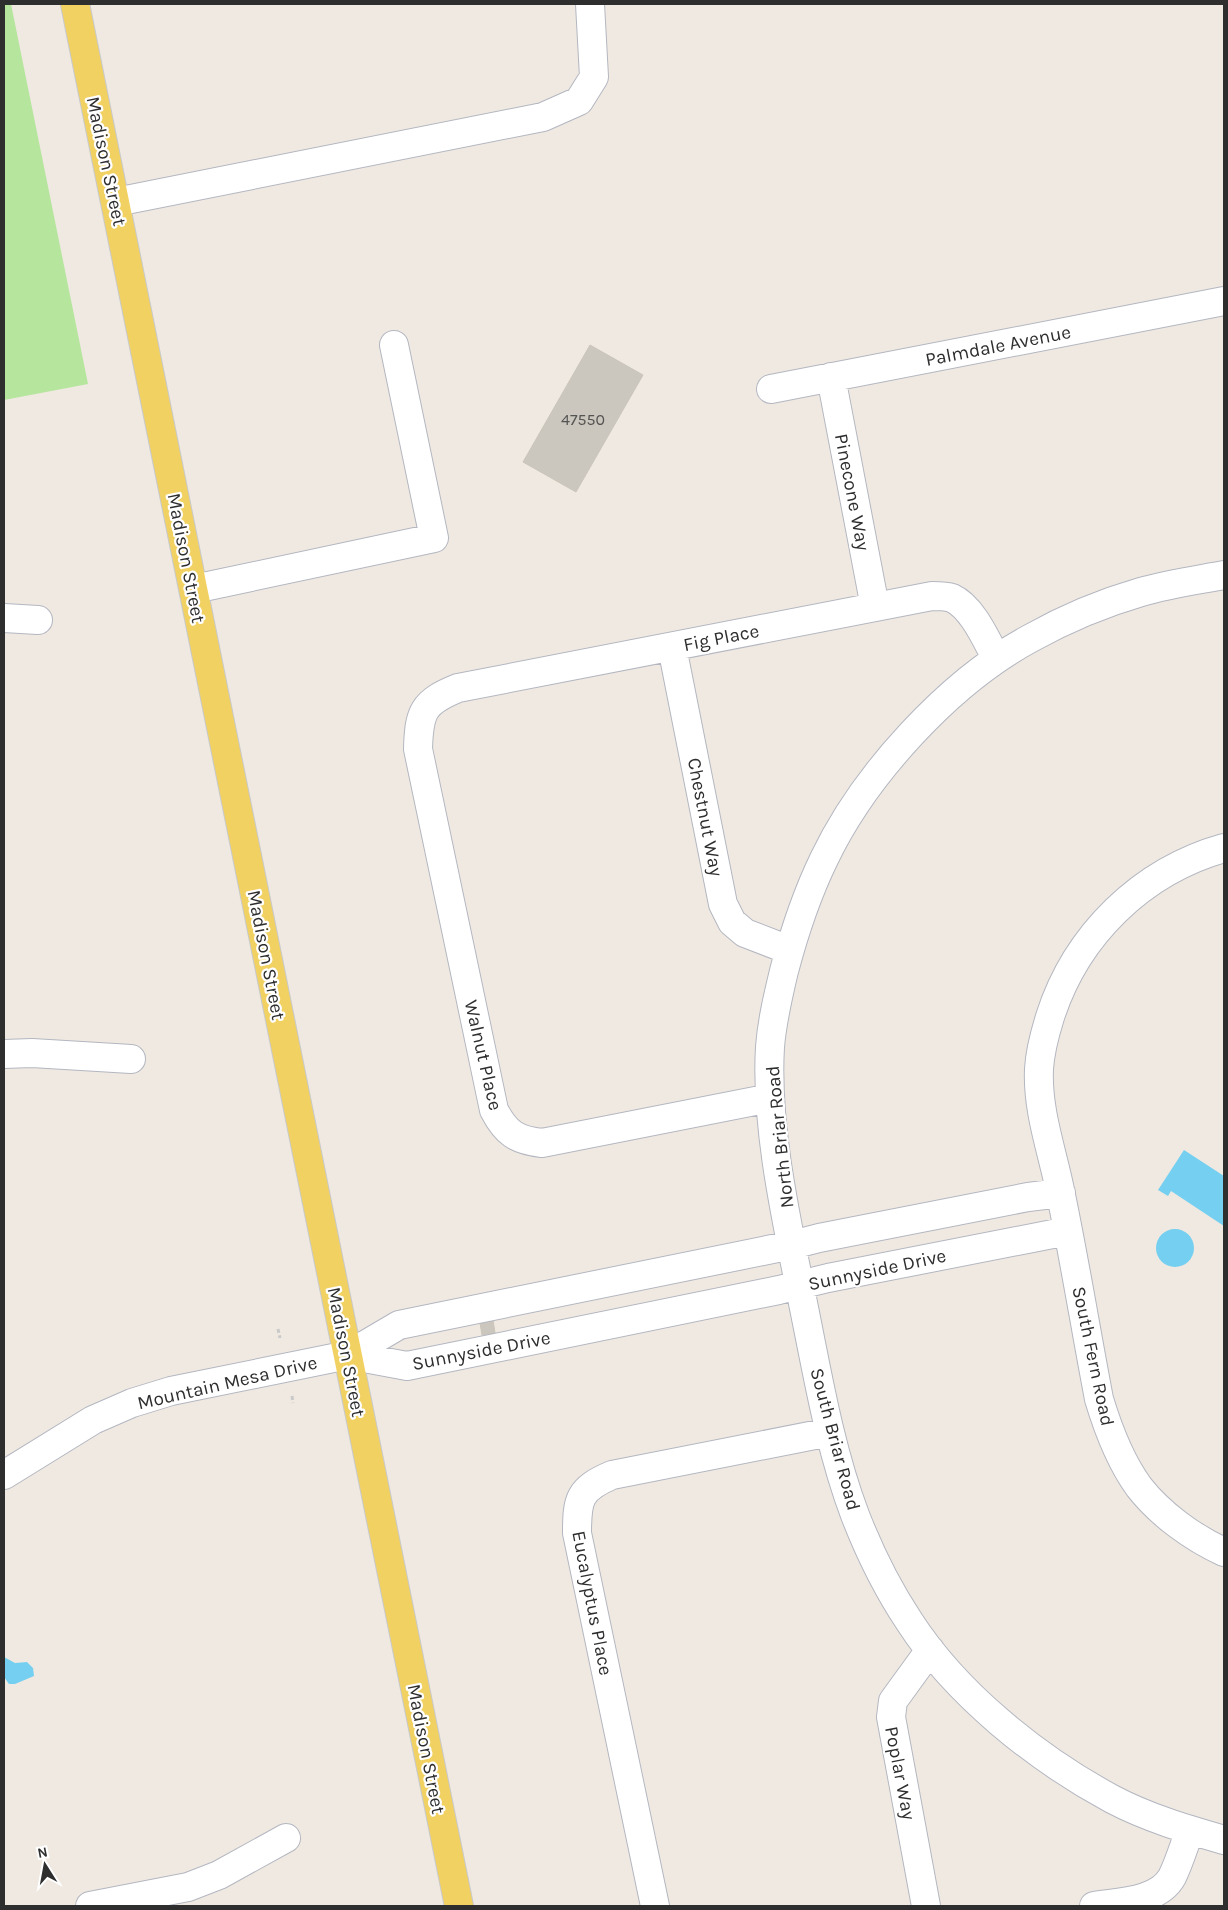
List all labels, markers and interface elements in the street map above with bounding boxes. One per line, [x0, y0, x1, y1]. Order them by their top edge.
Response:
street label: Madison Street [82, 94, 131, 228]
street label: Palmdale Avenue [923, 321, 1073, 371]
house number: 47550 [561, 410, 605, 429]
street label: Pinecone Way [830, 432, 874, 553]
street label: Madison Street [163, 491, 209, 625]
street label: Fig Place [681, 620, 761, 656]
street label: Chestnut Way [683, 756, 727, 878]
street label: Madison Street [243, 888, 289, 1022]
street label: Walnut Place [460, 998, 506, 1113]
street label: North Briar Road [762, 1064, 798, 1209]
street label: Sunnyside Drive [806, 1245, 948, 1295]
street label: South Fern Road [1067, 1284, 1119, 1428]
street label: Madison Street [323, 1285, 369, 1419]
street label: Sunnyside Drive [410, 1327, 552, 1375]
street label: Mountain Mesa Drive [135, 1352, 319, 1414]
street label: South Briar Road [805, 1366, 865, 1513]
street label: Eucalyptus Place [567, 1529, 617, 1677]
street label: Madison Street [403, 1682, 449, 1816]
street label: Poplar Way [880, 1725, 920, 1822]
north arrow [20, 1840, 70, 1890]
text: N [36, 1843, 49, 1862]

